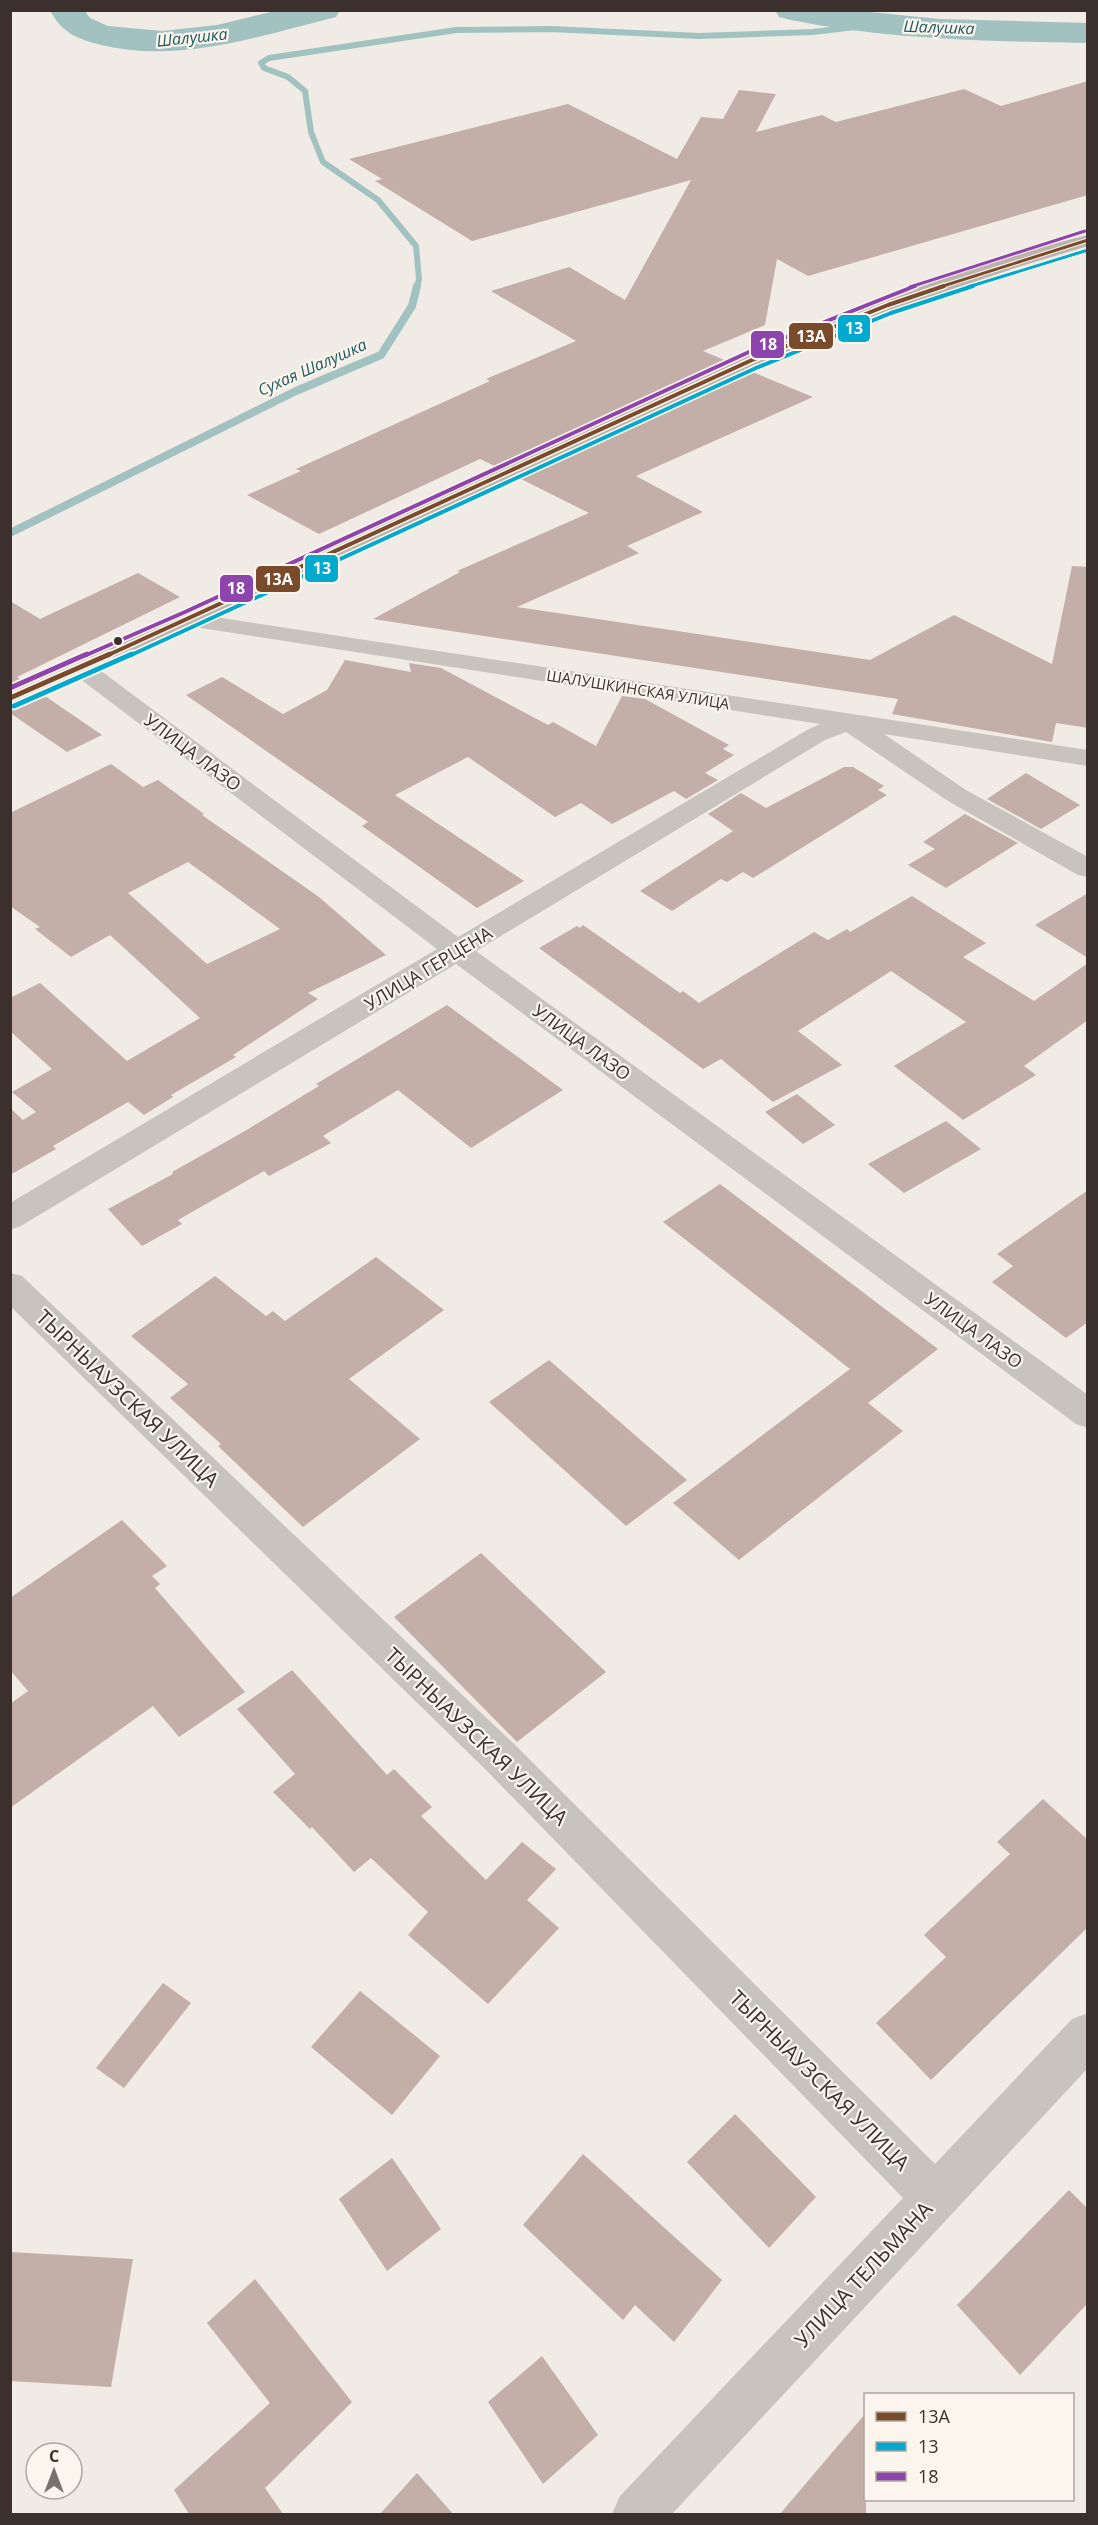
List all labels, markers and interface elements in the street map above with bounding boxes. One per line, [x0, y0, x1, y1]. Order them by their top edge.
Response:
water label: Шалушка [903, 15, 975, 39]
water label: Шалушка [156, 22, 228, 52]
line badge: 13 [837, 314, 871, 343]
text: 13 [845, 317, 863, 339]
line badge: 13А [788, 322, 834, 350]
text: 13А [796, 325, 827, 347]
line badge: 18 [750, 330, 785, 359]
water label: Сухая Шалушка [254, 333, 370, 401]
text: 18 [759, 333, 777, 355]
line badge: 13 [304, 554, 339, 583]
text: 13 [313, 557, 331, 579]
line badge: 13А [255, 565, 301, 593]
text: 13А [263, 568, 294, 590]
line badge: 18 [219, 574, 254, 603]
text: 18 [227, 577, 245, 599]
unlabelled marker [112, 635, 124, 647]
street label: ШАЛУШКИНСКАЯ УЛИЦА [545, 665, 731, 713]
street label: УЛИЦА ЛАЗО [140, 708, 246, 796]
street label: УЛИЦА ГЕРЦЕНА [360, 920, 497, 1016]
street label: УЛИЦА ЛАЗО [528, 998, 636, 1086]
street label: УЛИЦА ЛАЗО [920, 1286, 1028, 1374]
street label: ТЫРНЫАУЗСКАЯ УЛИЦА [30, 1303, 226, 1493]
street label: ТЫРНЫАУЗСКАЯ УЛИЦА [379, 1641, 575, 1831]
street label: ТЫРНЫАУЗСКАЯ УЛИЦА [724, 1984, 917, 2177]
street label: УЛИЦА ТЕЛЬМАНА [788, 2194, 939, 2353]
legend [864, 2393, 1074, 2501]
text: 13А [918, 2404, 951, 2428]
text: 13 [918, 2434, 939, 2458]
north arrow [24, 2441, 84, 2501]
text: С [49, 2445, 59, 2467]
text: 18 [918, 2464, 939, 2488]

